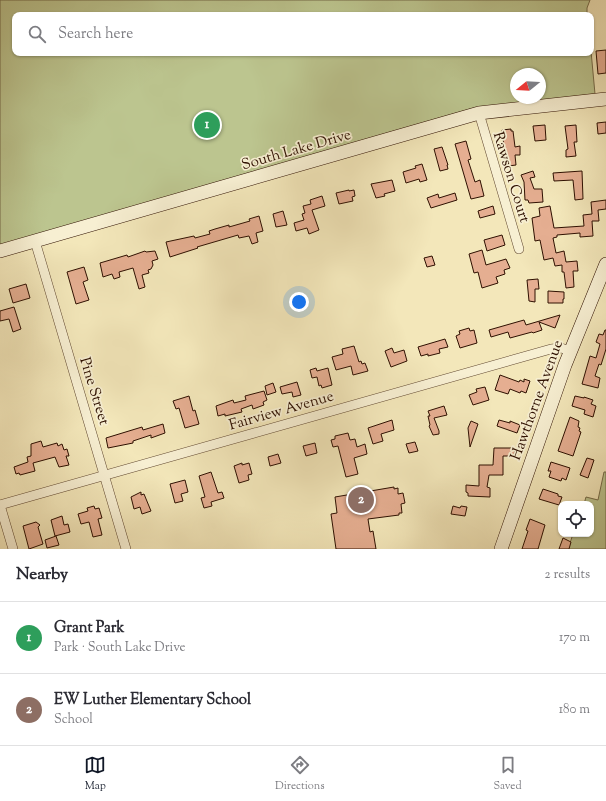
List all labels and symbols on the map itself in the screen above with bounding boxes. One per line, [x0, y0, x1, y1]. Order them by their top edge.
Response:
north arrow [510, 68, 546, 104]
pin: 1 [194, 110, 220, 140]
street label: South Lake Drive [239, 125, 354, 176]
street label: Rawson Court [487, 129, 534, 226]
your location [289, 292, 309, 312]
street label: Hawthorne Avenue [506, 338, 569, 464]
street label: Pine Street [73, 355, 114, 428]
street label: Fairview Avenue [227, 386, 336, 436]
pin: 2 [348, 485, 374, 515]

